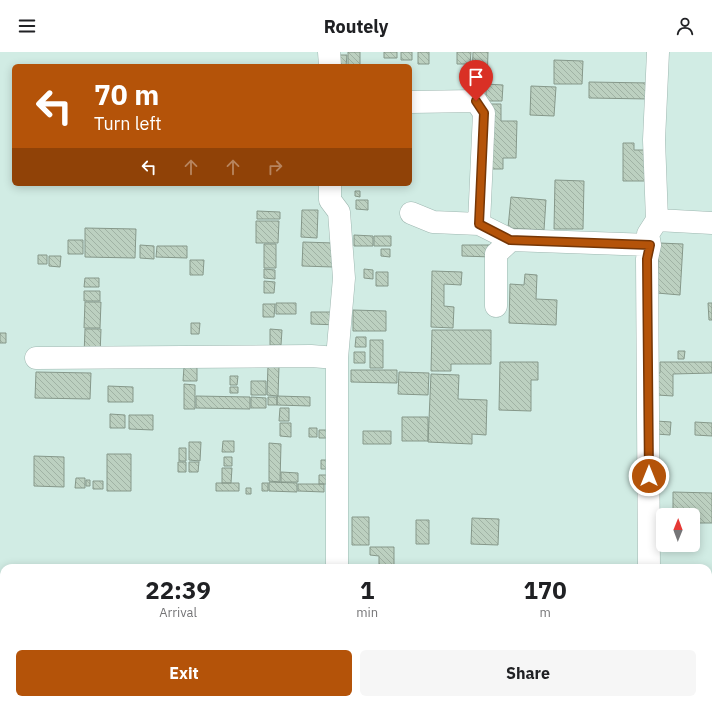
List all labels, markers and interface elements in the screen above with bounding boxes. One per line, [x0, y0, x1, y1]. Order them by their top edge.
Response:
icon: menu [16, 15, 38, 37]
text: Routely [324, 15, 388, 38]
icon: person [674, 15, 696, 37]
pin [459, 60, 493, 101]
icon: arrive [465, 66, 487, 88]
text: 70 m [94, 76, 159, 113]
icon: left [28, 80, 80, 132]
text: Turn left [94, 112, 162, 135]
icon: left [138, 156, 160, 178]
icon: ahead [180, 156, 202, 178]
icon: ahead [222, 156, 244, 178]
icon: right [264, 156, 286, 178]
position arrow [628, 455, 670, 497]
north arrow [656, 508, 700, 552]
map controls [656, 508, 700, 552]
text: 22:39 [145, 574, 211, 606]
text: 1 [360, 574, 374, 606]
text: 170 [523, 574, 567, 606]
text: Arrival [159, 604, 197, 621]
text: min [356, 604, 378, 621]
text: m [539, 604, 551, 621]
button: Exit [16, 650, 352, 696]
button: Share [360, 650, 696, 696]

